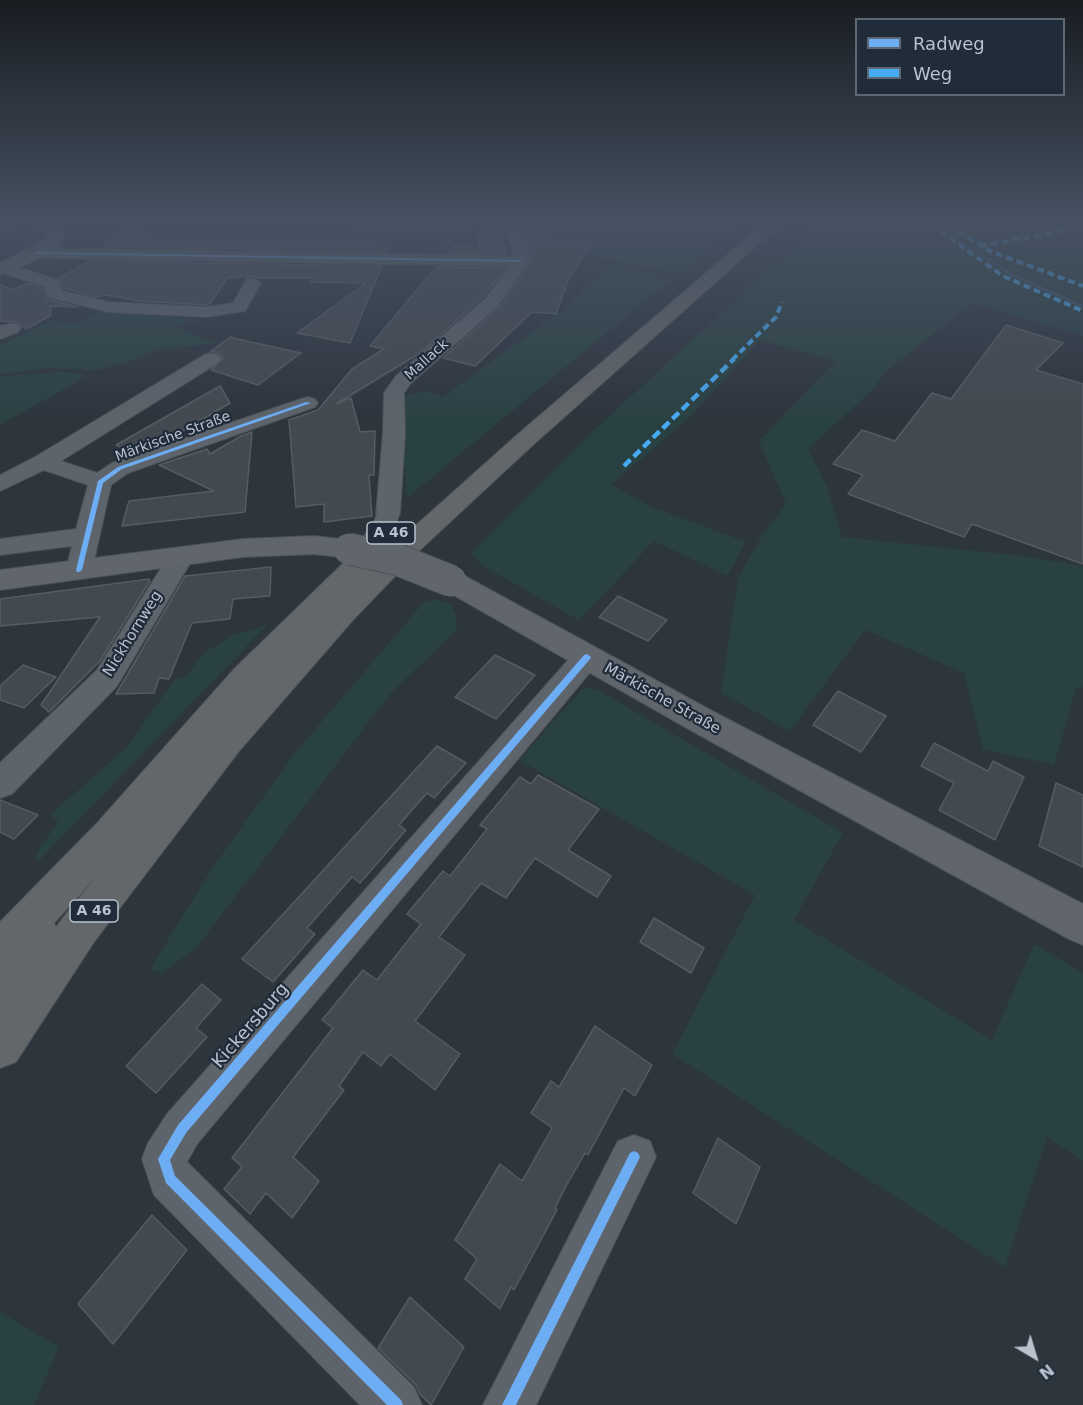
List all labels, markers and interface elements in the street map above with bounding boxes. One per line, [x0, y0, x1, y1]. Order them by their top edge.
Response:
legend [855, 18, 1065, 96]
text: Radweg [913, 33, 985, 54]
text: Weg [913, 63, 952, 84]
street label: Mallack [402, 336, 452, 384]
street label: Märkische Straße [113, 408, 233, 466]
road number: A 46 [367, 522, 415, 544]
street label: Nickhornweg [100, 588, 166, 680]
street label: Märkische Straße [601, 660, 723, 738]
road number: A 46 [70, 900, 118, 922]
street label: Kickersburg [208, 979, 294, 1073]
north arrow [1005, 1327, 1065, 1387]
text: N [1035, 1360, 1058, 1383]

